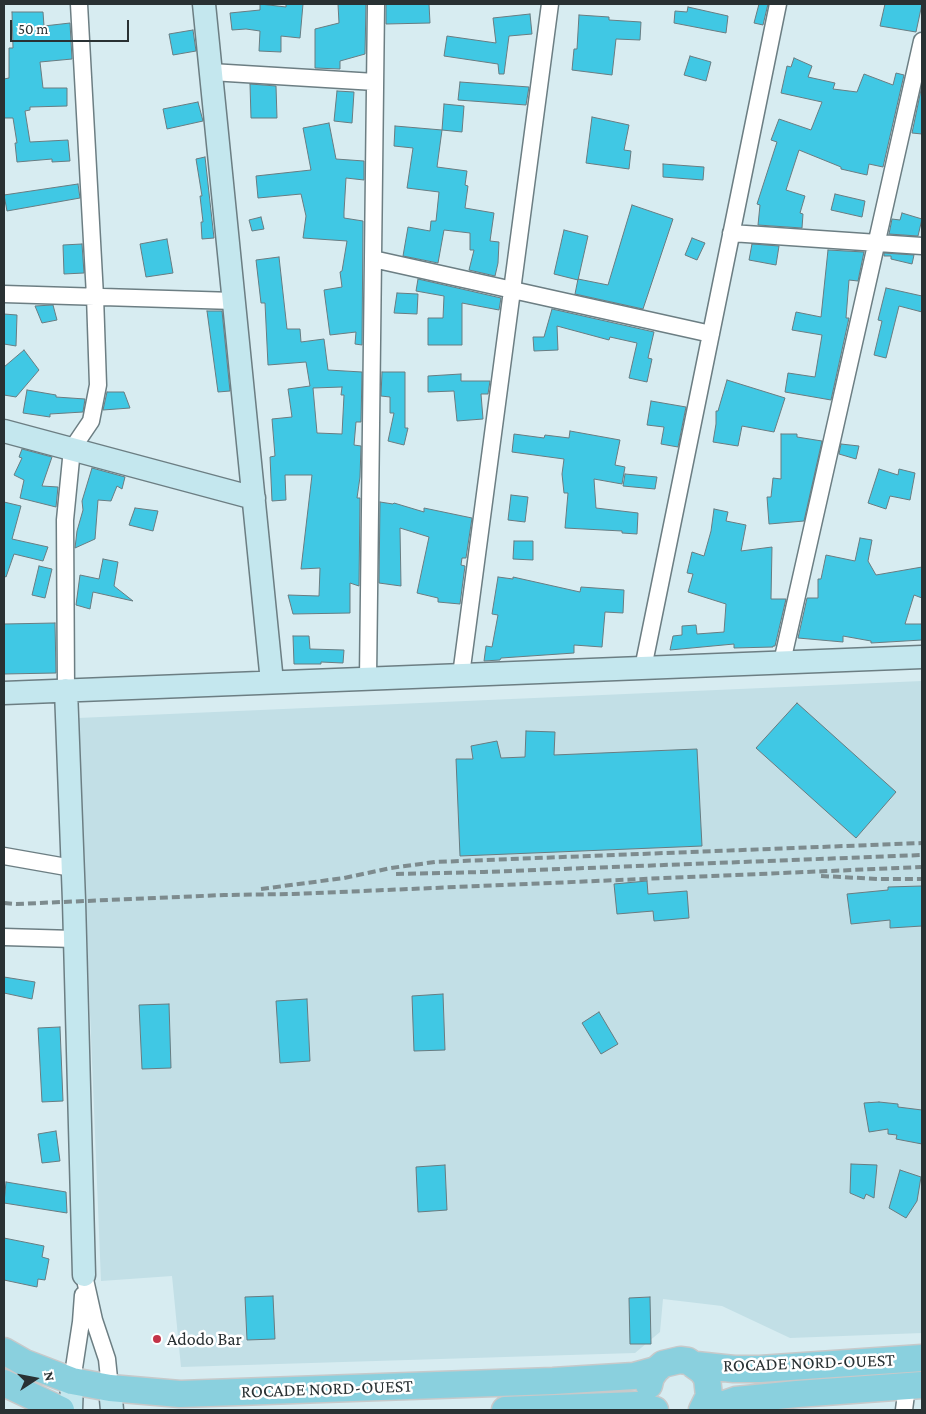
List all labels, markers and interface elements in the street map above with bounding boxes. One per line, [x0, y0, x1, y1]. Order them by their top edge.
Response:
scale bar [12, 10, 131, 42]
text: 50 m [18, 21, 48, 37]
place label: Adodo Bar [167, 1328, 242, 1350]
marker: Adodo Bar [151, 1333, 163, 1345]
street label: ROCADE NORD-OUEST [723, 1349, 895, 1377]
north arrow [10, 1354, 60, 1404]
text: N [41, 1370, 58, 1382]
street label: ROCADE NORD-OUEST [241, 1375, 413, 1403]

